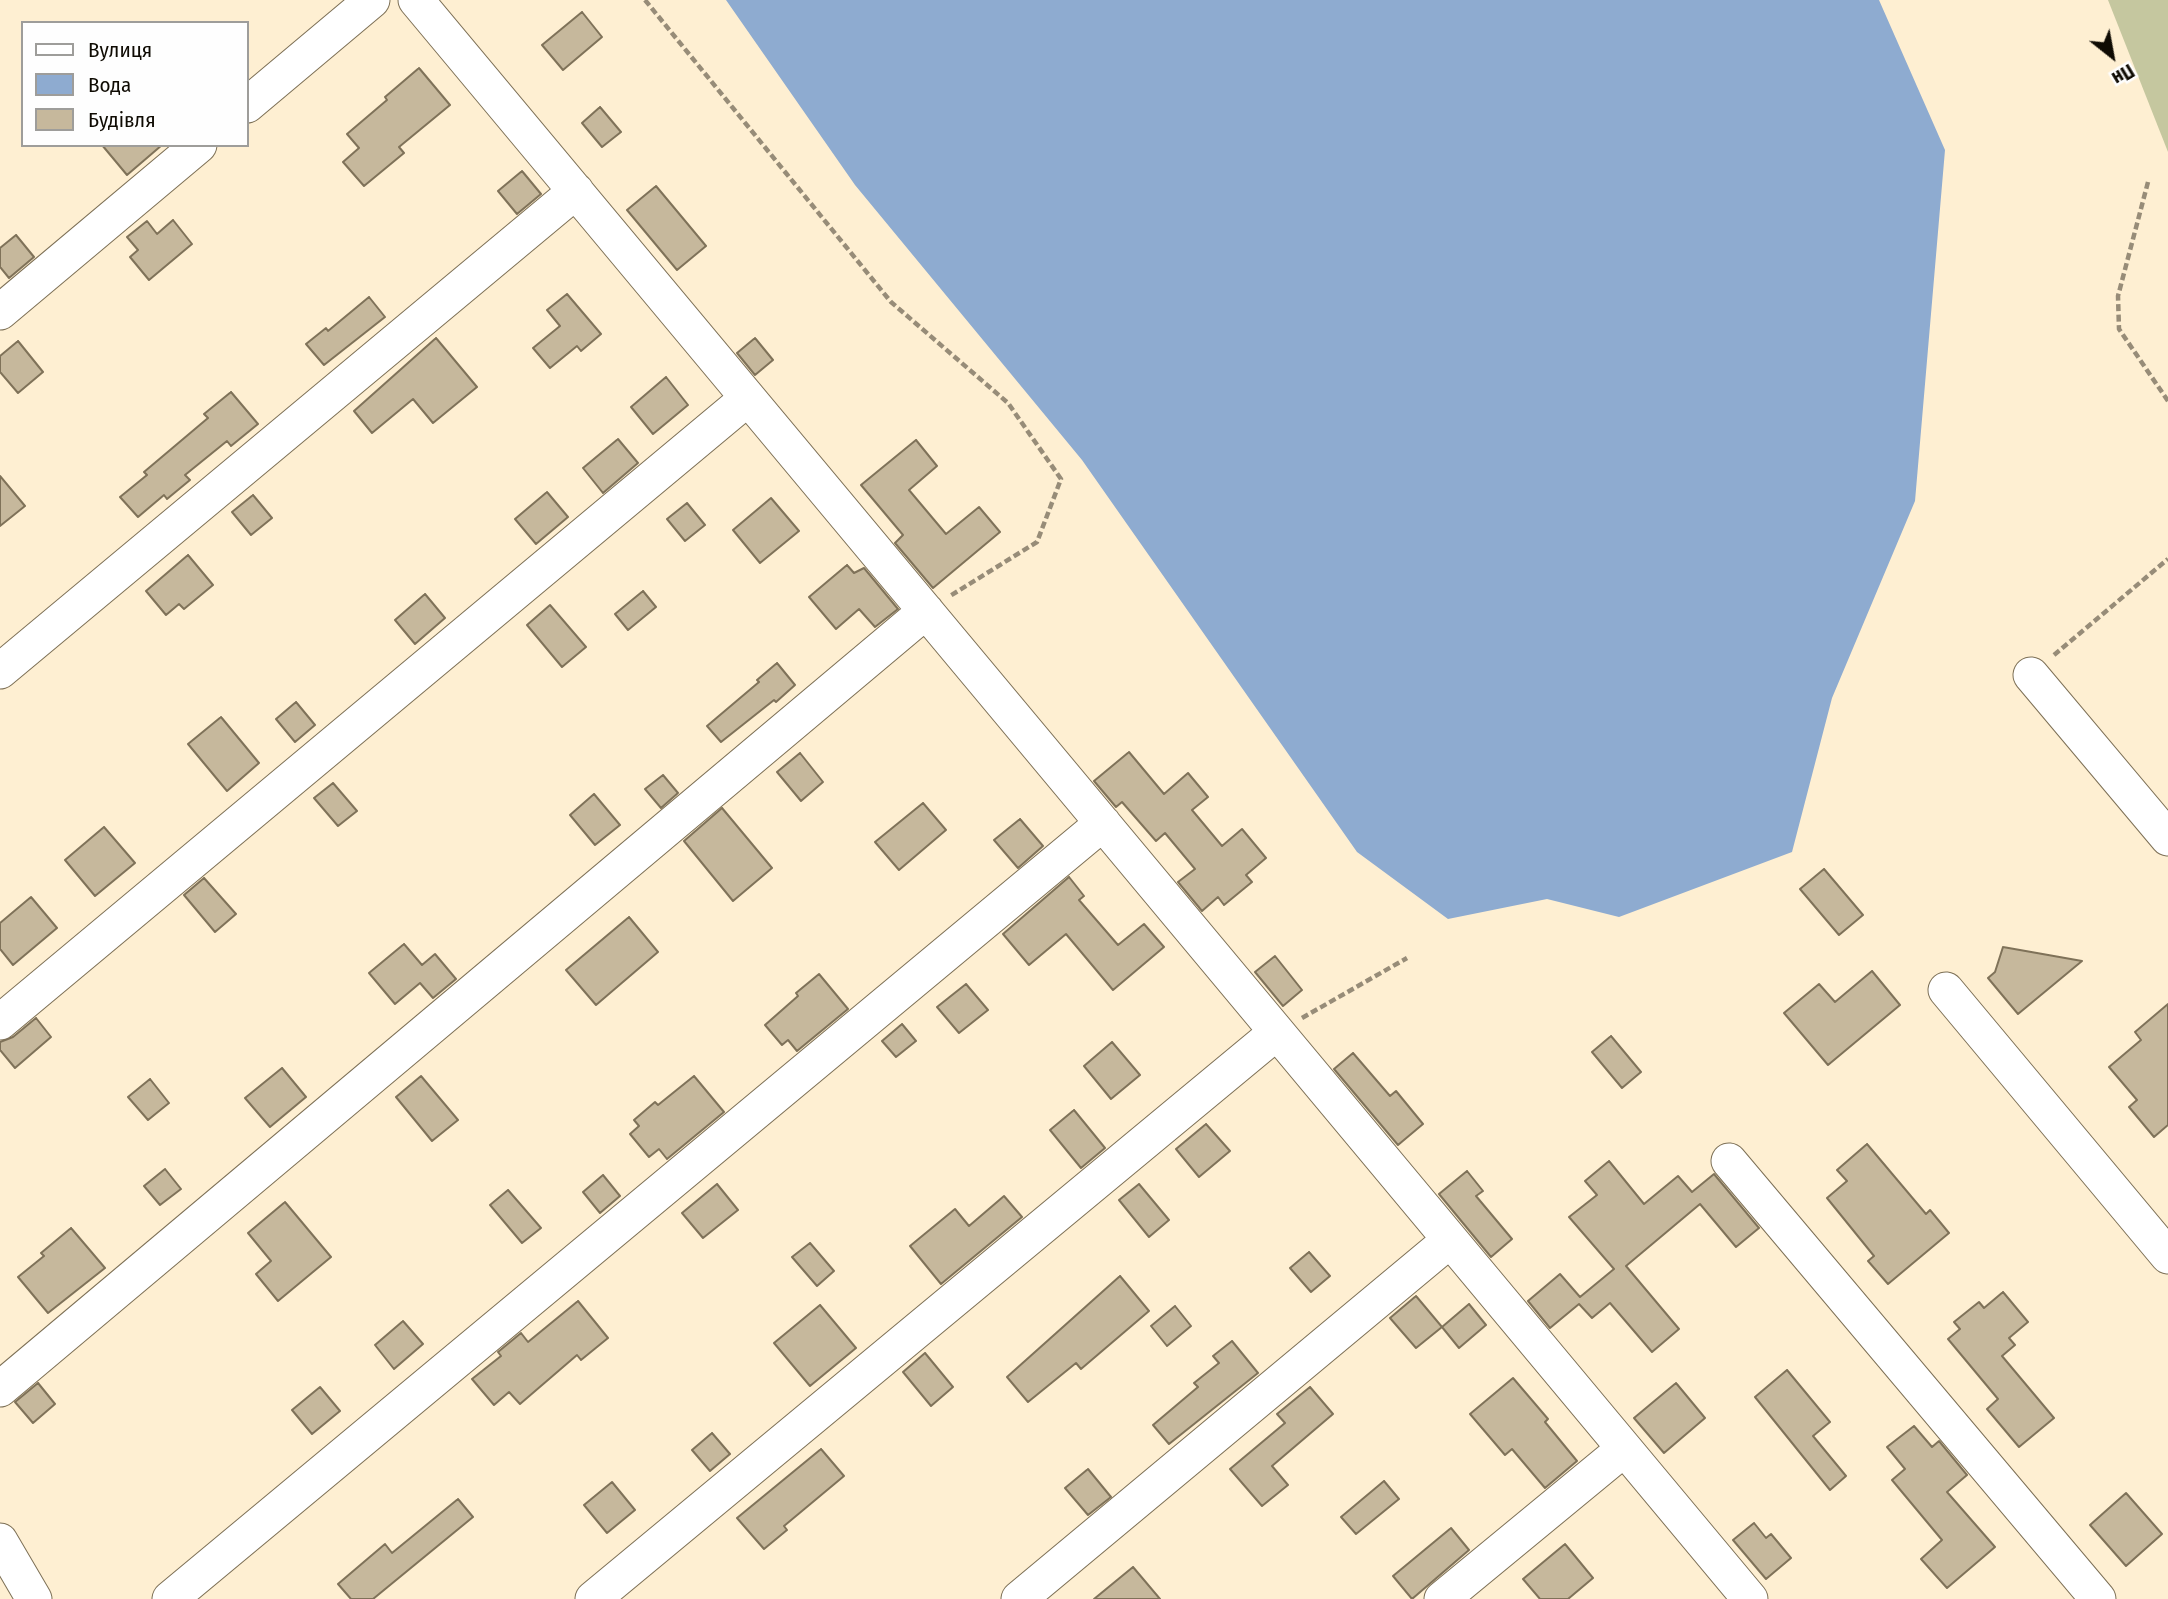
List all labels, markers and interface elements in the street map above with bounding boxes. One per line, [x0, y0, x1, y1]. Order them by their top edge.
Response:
legend [21, 21, 248, 147]
north arrow [2077, 21, 2147, 91]
text: Вулиця [88, 37, 152, 63]
text: Пн [2108, 59, 2138, 90]
text: Вода [88, 72, 131, 98]
text: Будівля [88, 107, 156, 133]

